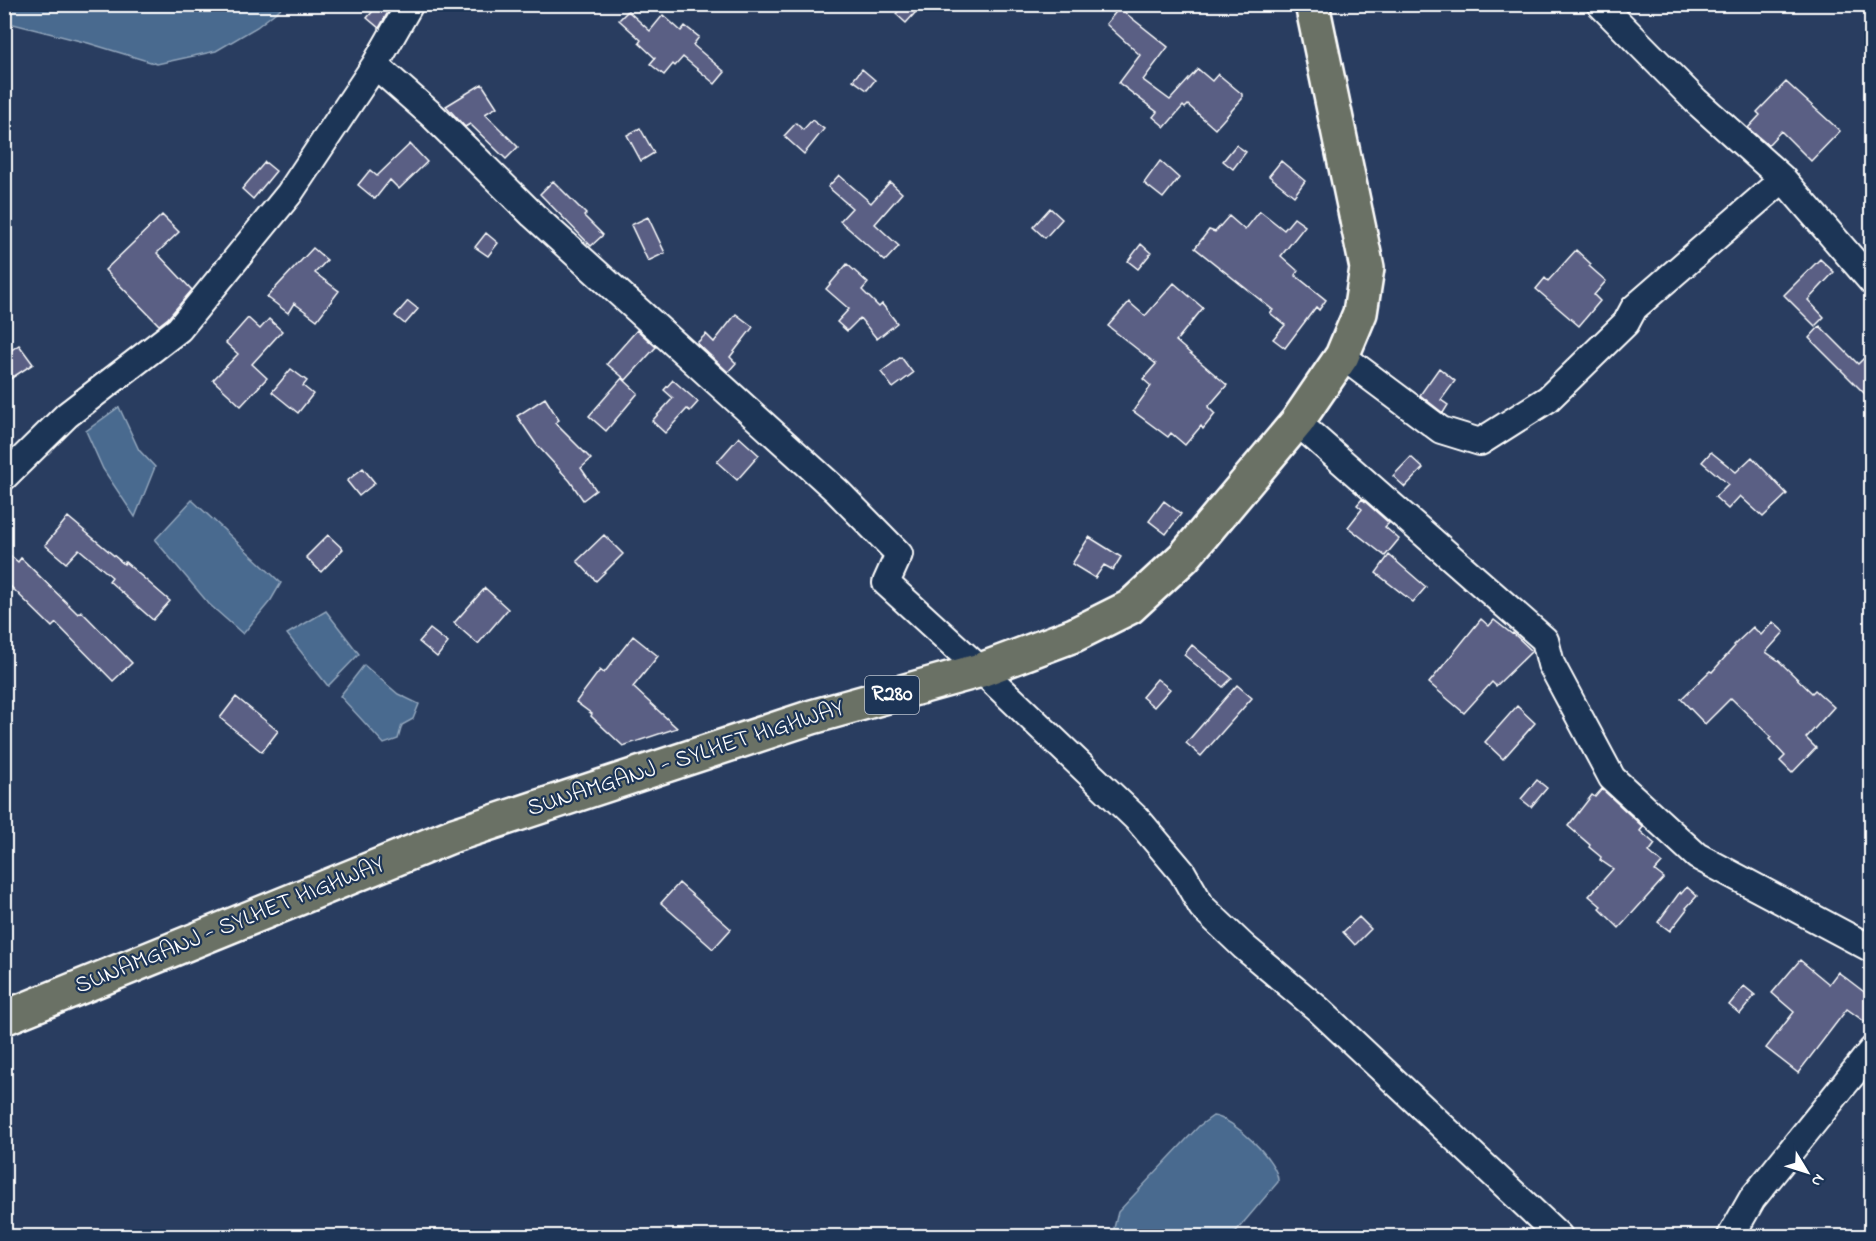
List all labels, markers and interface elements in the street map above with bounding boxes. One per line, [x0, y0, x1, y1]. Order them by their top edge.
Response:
road number: R280 [865, 676, 919, 714]
street label: SUNAMGANJ - SYLHET HIGHWAY [523, 691, 849, 827]
street label: SUNAMGANJ - SYLHET HIGHWAY [70, 848, 390, 1004]
north arrow [1777, 1142, 1837, 1202]
text: N [1804, 1168, 1830, 1192]

